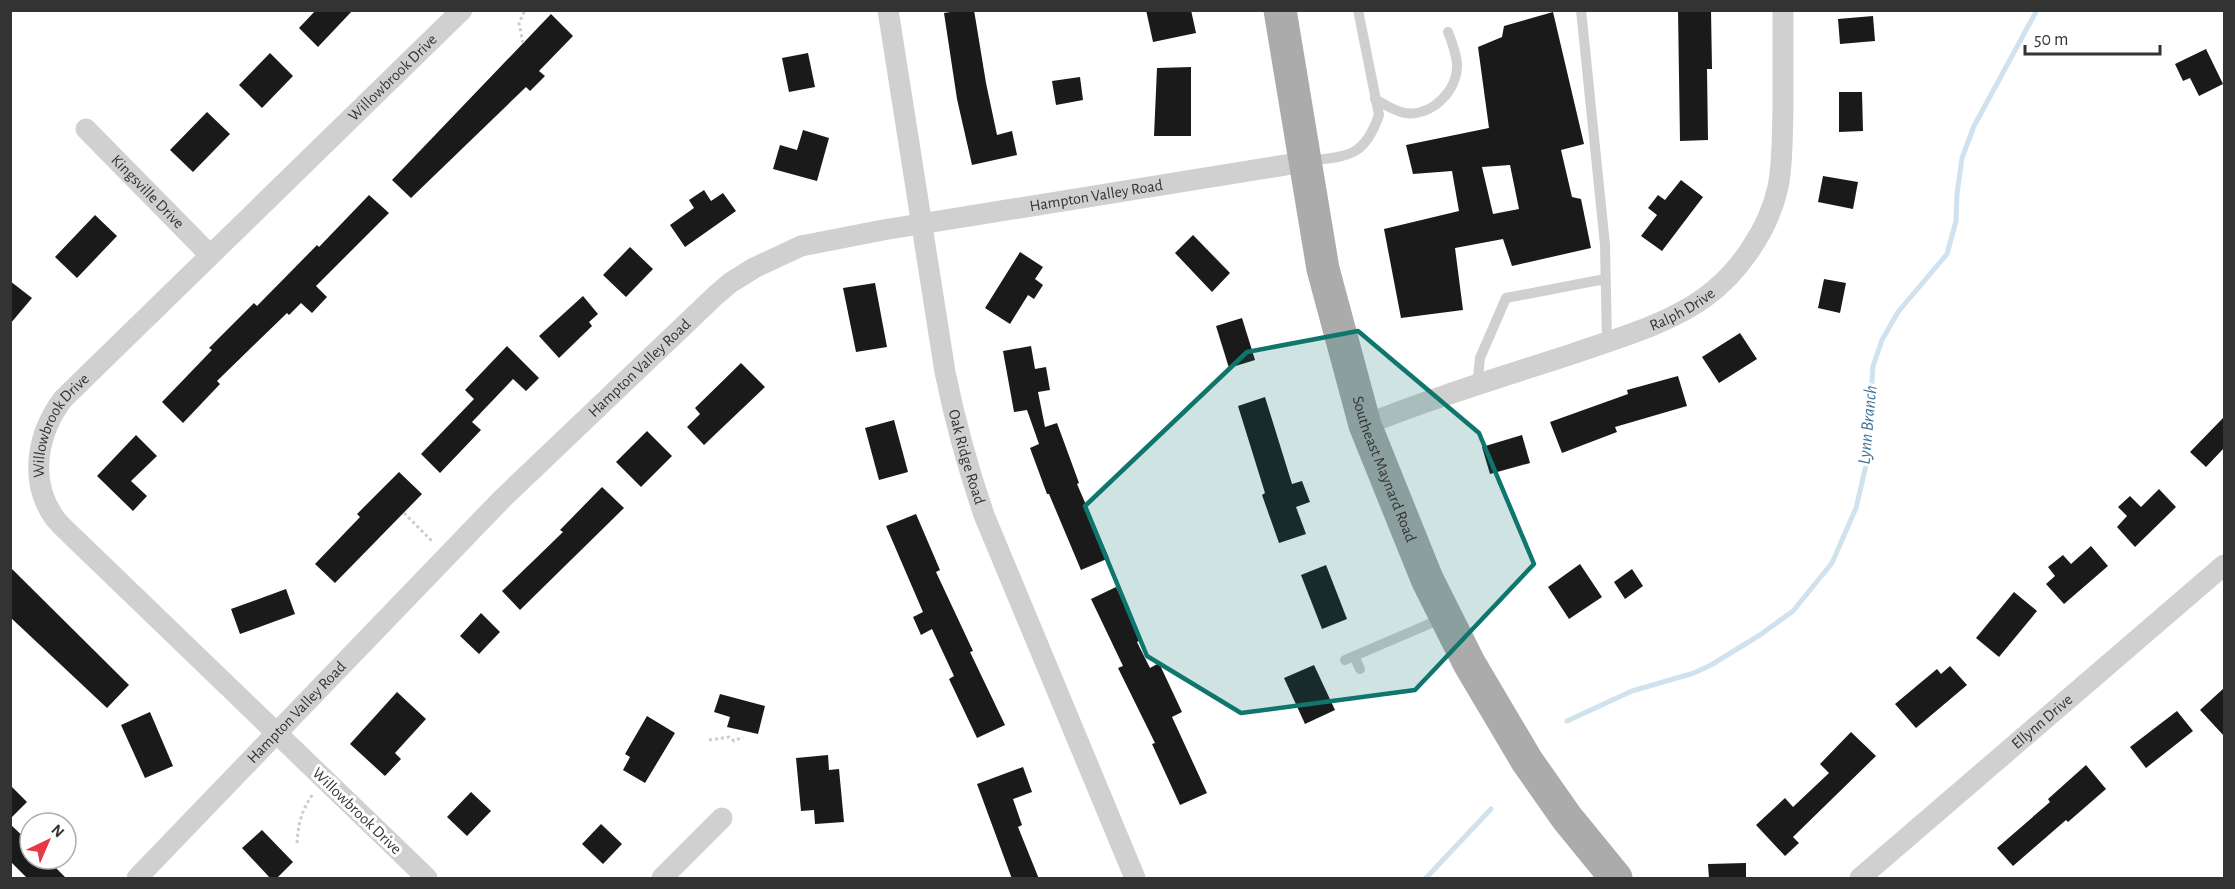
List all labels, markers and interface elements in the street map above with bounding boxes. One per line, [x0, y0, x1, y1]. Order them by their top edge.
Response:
scale bar [2025, 18, 2160, 56]
street label: Willowbrook Drive [345, 31, 440, 124]
text: 50 m [2034, 31, 2068, 49]
street label: Kingsville Drive [108, 152, 187, 232]
street label: Hampton Valley Road [1029, 177, 1164, 214]
street label: Ralph Drive [1647, 285, 1718, 334]
street label: Hampton Valley Road [585, 316, 694, 420]
street label: Willowbrook Drive [31, 370, 92, 478]
water label: Lynn Branch [1856, 385, 1880, 465]
street label: Southeast Maynard Road [1350, 394, 1419, 544]
street label: Oak Ridge Road [946, 408, 988, 506]
street label: Hampton Valley Road [244, 658, 349, 766]
street label: Ellynn Drive [2008, 691, 2076, 752]
street label: Willowbrook Drive [309, 765, 405, 857]
north arrow [18, 811, 78, 871]
text: N [48, 821, 67, 841]

